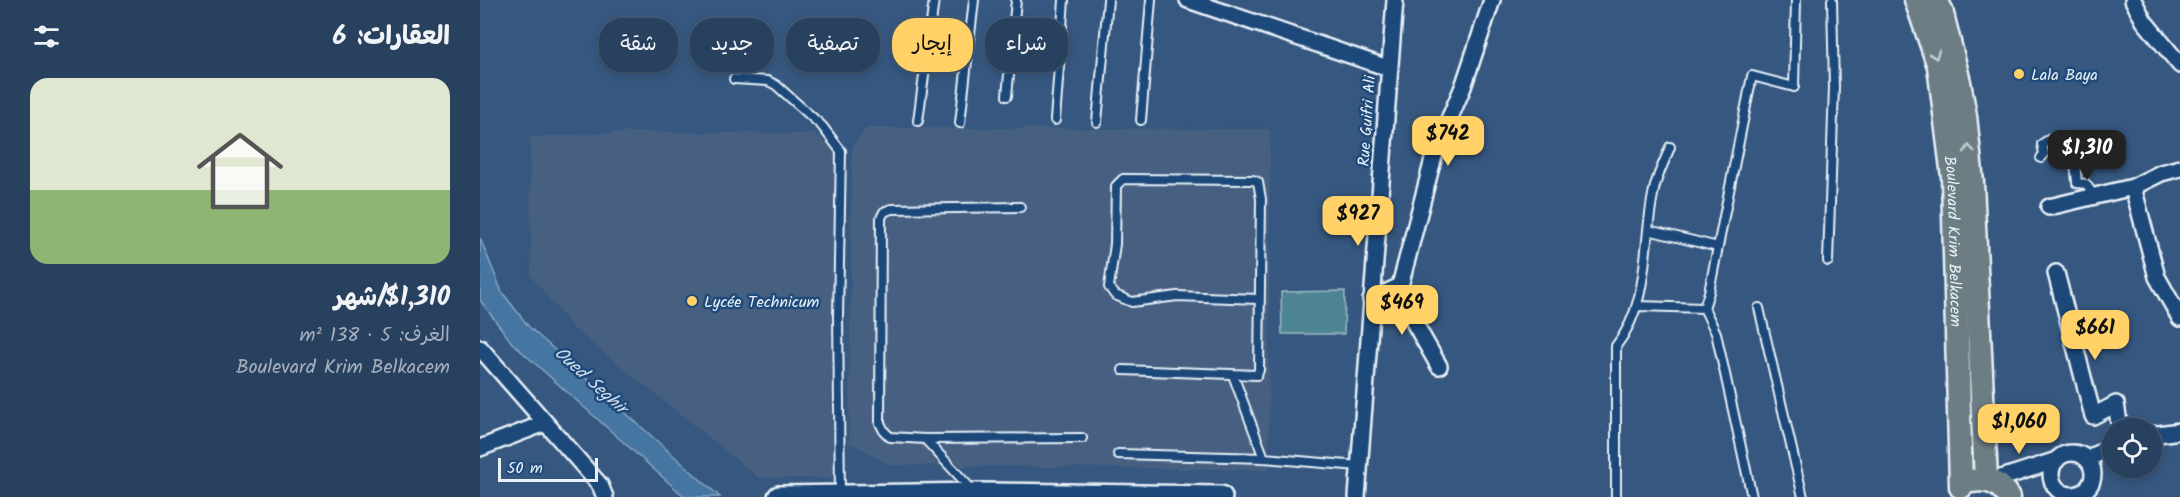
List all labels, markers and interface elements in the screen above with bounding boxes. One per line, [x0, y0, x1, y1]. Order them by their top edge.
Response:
text: العقارات: 6 [332, 16, 450, 58]
chip: شقة [599, 18, 678, 72]
chip: جديد [690, 18, 774, 72]
chip: تصفية [786, 18, 880, 72]
chip: إيجار [892, 18, 973, 72]
chip: شراء [985, 18, 1068, 72]
icon: filters [30, 20, 63, 53]
one-way arrow [1928, 49, 1940, 60]
place label: Lala Baya [2031, 63, 2098, 88]
marker: Lala Baya [2012, 67, 2026, 81]
street label: Rue Guifri Ali [1352, 74, 1383, 167]
pin: $742 [1412, 116, 1484, 167]
icon: home [186, 117, 294, 225]
text: $742 [1426, 119, 1470, 151]
pin: $1,310 [2038, 130, 2136, 181]
text: $1,310 [2062, 133, 2112, 165]
one-way arrow [1963, 145, 1976, 154]
street label: Boulevard Krim Belkacem [1936, 154, 1968, 328]
pin: $927 [1322, 196, 1394, 247]
text: $927 [1336, 199, 1380, 231]
text: $1,310/شهر [334, 277, 450, 319]
pin: $469 [1366, 285, 1438, 336]
text: $469 [1380, 288, 1424, 320]
place label: Lycée Technicum [704, 290, 820, 315]
marker: Lycée Technicum [685, 294, 699, 308]
pin: $661 [2059, 310, 2131, 361]
text: $661 [2075, 313, 2115, 345]
text: الغرف: 5 · 138 m² [300, 320, 450, 352]
water label: Oued Seghir [547, 340, 636, 425]
text: Boulevard Krim Belkacem [236, 352, 450, 384]
pin: $1,060 [1970, 404, 2068, 455]
text: $1,060 [1992, 407, 2046, 439]
map controls [2102, 418, 2162, 478]
button: locate [2102, 418, 2162, 478]
scale bar [498, 455, 598, 482]
text: 50 m [507, 456, 543, 481]

